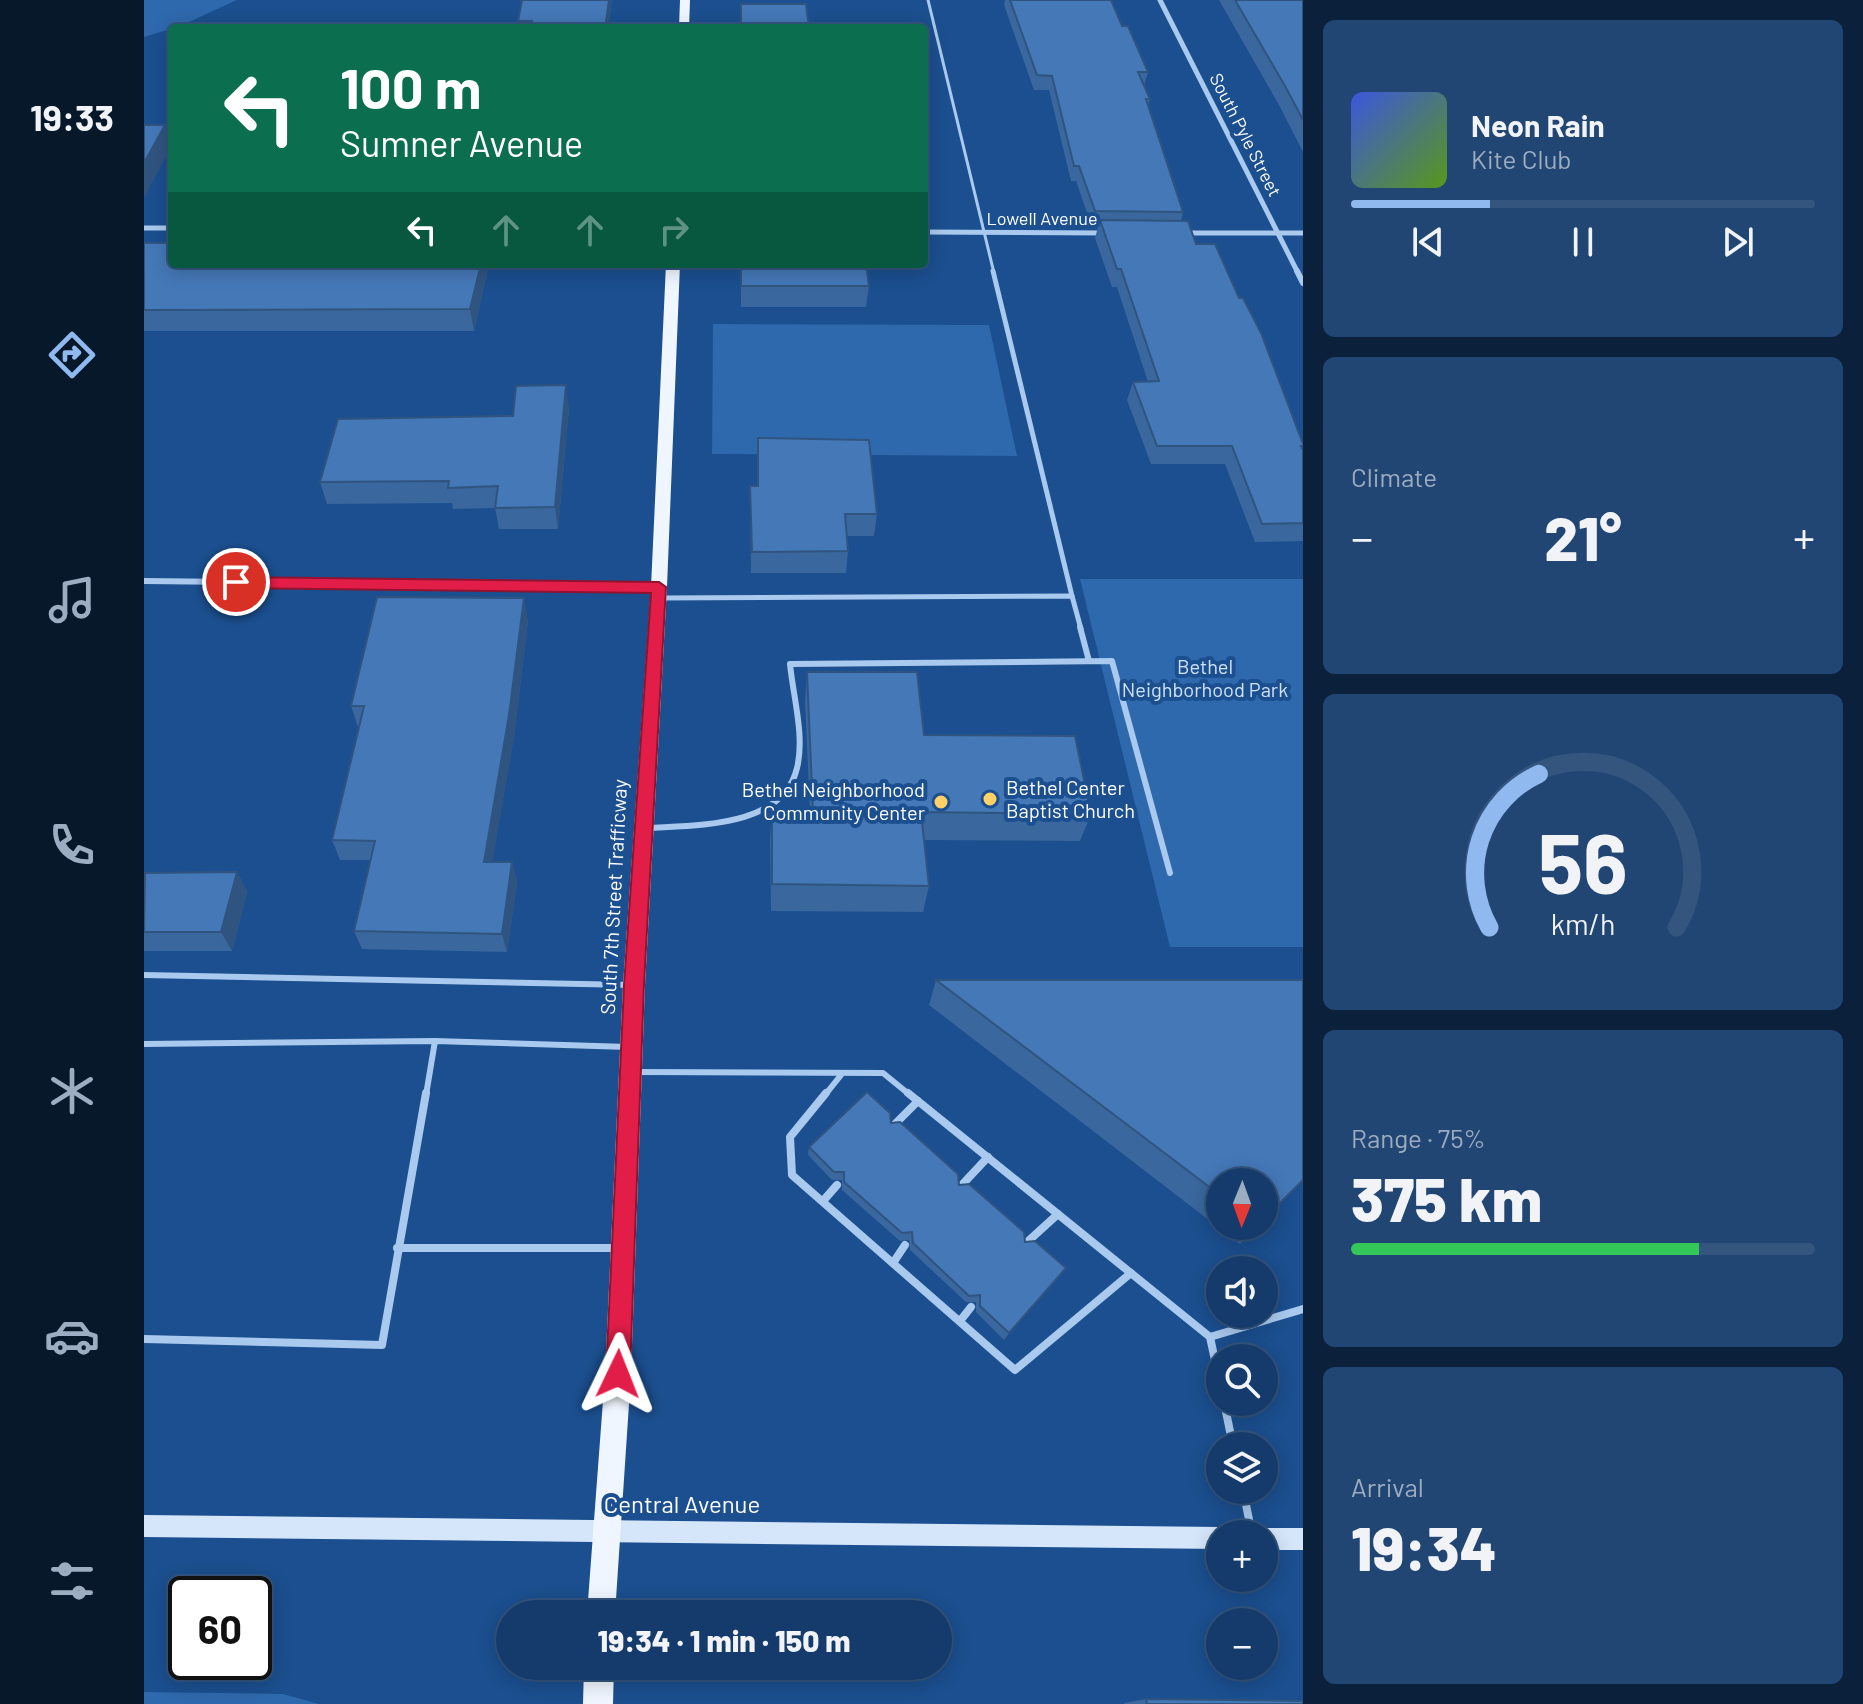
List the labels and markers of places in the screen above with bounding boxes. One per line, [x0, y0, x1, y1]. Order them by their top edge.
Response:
pin [202, 548, 270, 616]
place label: Bethel Center Baptist Church [1006, 775, 1135, 822]
place label: Bethel Neighborhood Community Center [742, 777, 925, 824]
marker: Bethel Center Baptist Church [981, 790, 999, 808]
marker: Bethel Neighborhood Community Center [932, 793, 950, 811]

